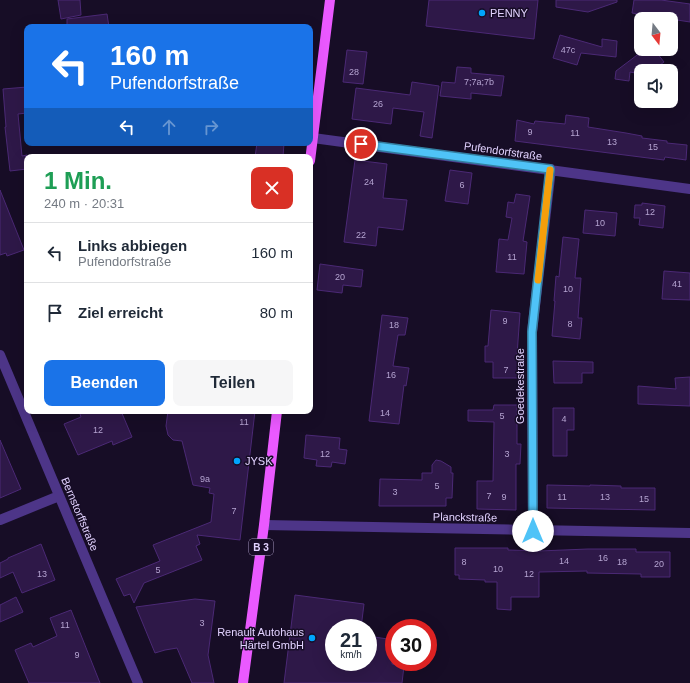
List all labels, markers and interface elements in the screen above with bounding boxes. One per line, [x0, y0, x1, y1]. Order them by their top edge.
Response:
place label: PENNY [490, 7, 529, 19]
marker: PENNY [477, 8, 487, 18]
north arrow [634, 12, 678, 56]
map controls [634, 12, 678, 108]
icon: left [44, 40, 96, 92]
text: 160 m [110, 40, 189, 71]
house number: 47c [561, 45, 576, 55]
button: sound [634, 64, 678, 108]
house number: 28 [349, 67, 359, 77]
text: Pufendorfstraße [110, 73, 239, 93]
house number: 7;7a;7b [464, 77, 494, 87]
house number: 26 [373, 99, 383, 109]
icon: left [116, 116, 138, 138]
icon: ahead [158, 116, 180, 138]
icon: right [200, 116, 222, 138]
pin [344, 127, 378, 161]
house number: 9 [527, 127, 533, 137]
house number: 11 [570, 128, 580, 138]
icon: arrive [350, 133, 372, 155]
house number: 13 [607, 137, 617, 147]
street label: Pufendorfstraße [463, 140, 543, 162]
house number: 15 [648, 142, 658, 152]
text: 1 Min. [44, 167, 112, 194]
button: close [251, 167, 293, 209]
house number: 24 [364, 177, 374, 187]
house number: 6 [459, 180, 465, 190]
text: 240 m · 20:31 [44, 196, 124, 211]
house number: 12 [645, 207, 655, 217]
house number: 10 [595, 218, 605, 228]
house number: 22 [356, 230, 366, 240]
text: Links abbiegen [78, 237, 187, 254]
icon: left [44, 242, 66, 264]
text: 160 m [251, 244, 293, 261]
house number: 11 [507, 252, 517, 262]
text: Pufendorfstraße [78, 254, 171, 269]
house number: 20 [335, 272, 345, 282]
house number: 41 [672, 279, 682, 289]
house number: 10 [563, 284, 573, 294]
icon: arrive [44, 302, 66, 324]
text: Ziel erreicht [78, 304, 163, 321]
text: 80 m [260, 304, 293, 321]
house number: 9 [502, 316, 508, 326]
house number: 8 [567, 319, 573, 329]
house number: 18 [389, 320, 399, 330]
street label: Goedekestraße [514, 348, 526, 424]
button: Beenden [44, 360, 165, 406]
button: Teilen [173, 360, 293, 406]
house number: 7 [503, 365, 509, 375]
house number: 16 [386, 370, 396, 380]
house number: 14 [380, 408, 390, 418]
house number: 5 [499, 411, 505, 421]
house number: 4 [561, 414, 567, 424]
house number: 11 [239, 417, 249, 427]
house number: 12 [93, 425, 103, 435]
house number: 12 [320, 449, 330, 459]
house number: 3 [504, 449, 510, 459]
place label: JYSK [245, 455, 273, 467]
marker: JYSK [232, 456, 242, 466]
house number: 9a [200, 474, 210, 484]
street label: Bernstorffstraße [59, 475, 101, 553]
house number: 5 [434, 481, 440, 491]
house number: 3 [392, 487, 398, 497]
house number: 7 [486, 491, 492, 501]
house number: 9 [501, 492, 507, 502]
house number: 11 [557, 492, 567, 502]
house number: 13 [600, 492, 610, 502]
house number: 15 [639, 494, 649, 504]
house number: 7 [231, 506, 237, 516]
street label: Planckstraße [433, 510, 497, 524]
position arrow [512, 510, 554, 552]
road number: B 3 [249, 539, 273, 555]
house number: 16 [598, 553, 608, 563]
house number: 14 [559, 556, 569, 566]
house number: 8 [461, 557, 467, 567]
house number: 18 [617, 557, 627, 567]
house number: 20 [654, 559, 664, 569]
house number: 10 [493, 564, 503, 574]
house number: 5 [155, 565, 161, 575]
house number: 13 [37, 569, 47, 579]
house number: 12 [524, 569, 534, 579]
house number: 3 [199, 618, 205, 628]
speed limit sign: 30 [385, 619, 437, 671]
house number: 11 [60, 620, 70, 630]
place label: Renault Autohaus Härtel GmbH [217, 626, 304, 651]
text: 21 [340, 629, 362, 651]
marker: Renault Autohaus Härtel GmbH [307, 633, 317, 643]
text: km/h [340, 649, 362, 660]
house number: 9 [74, 650, 80, 660]

